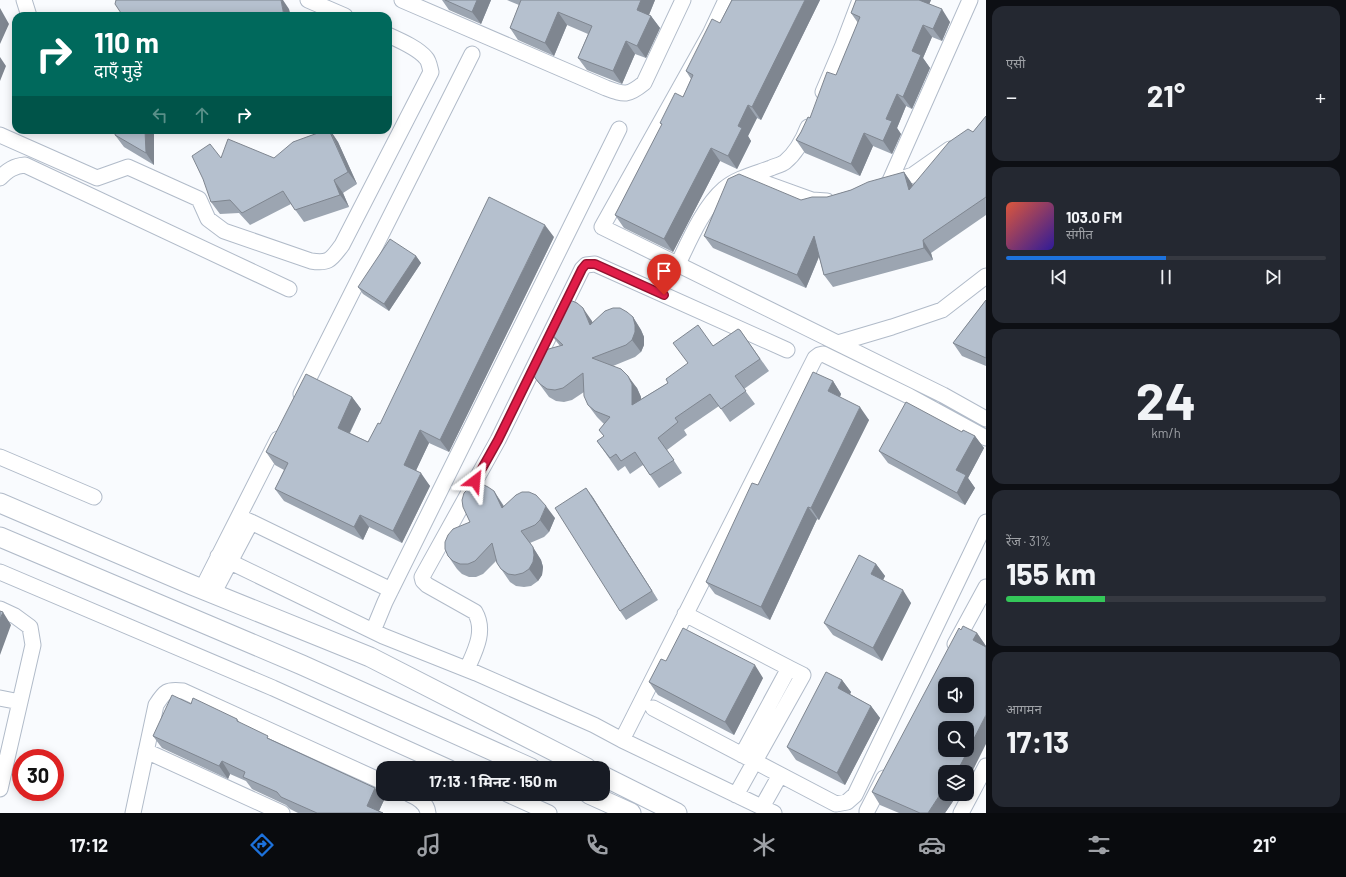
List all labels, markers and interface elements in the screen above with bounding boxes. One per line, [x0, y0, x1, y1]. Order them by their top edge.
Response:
text: 110 m [94, 25, 159, 59]
icon: right [28, 28, 80, 80]
text: एसी [1006, 55, 1025, 71]
text: दाएँ मुड़ें [94, 59, 142, 81]
text: 21° [1147, 77, 1185, 113]
text: − [1006, 83, 1017, 109]
text: + [1315, 83, 1326, 109]
icon: left [149, 104, 171, 126]
icon: ahead [191, 104, 213, 126]
icon: right [233, 104, 255, 126]
text: 103.0 FM [1066, 208, 1122, 226]
text: संगीत [1066, 226, 1093, 242]
pin [647, 254, 681, 295]
icon: arrive [653, 260, 675, 282]
icon: previous [1048, 266, 1070, 288]
icon: pause [1155, 266, 1177, 288]
icon: next [1262, 266, 1284, 288]
text: 24 [1136, 368, 1196, 430]
text: km/h [1151, 425, 1181, 441]
position arrow [454, 460, 496, 502]
text: रेंज · 31% [1006, 533, 1051, 549]
text: 155 km [1006, 555, 1096, 591]
map controls [938, 677, 974, 801]
button: sound [938, 677, 974, 713]
text: आगमन [1006, 701, 1042, 717]
button: search [938, 721, 974, 757]
text: 17:13 [1006, 723, 1069, 759]
speed limit sign: 30 [12, 749, 64, 801]
button: layers [938, 765, 974, 801]
text: 17:13 · 1 मिनट · 150 m [429, 772, 557, 790]
icon: directions [248, 831, 276, 859]
icon: music [415, 831, 443, 859]
icon: phone [583, 831, 611, 859]
icon: climate [750, 831, 778, 859]
icon: car [918, 831, 946, 859]
icon: filters [1085, 831, 1113, 859]
text: 17:12 [70, 834, 108, 856]
text: 21° [1253, 834, 1276, 856]

